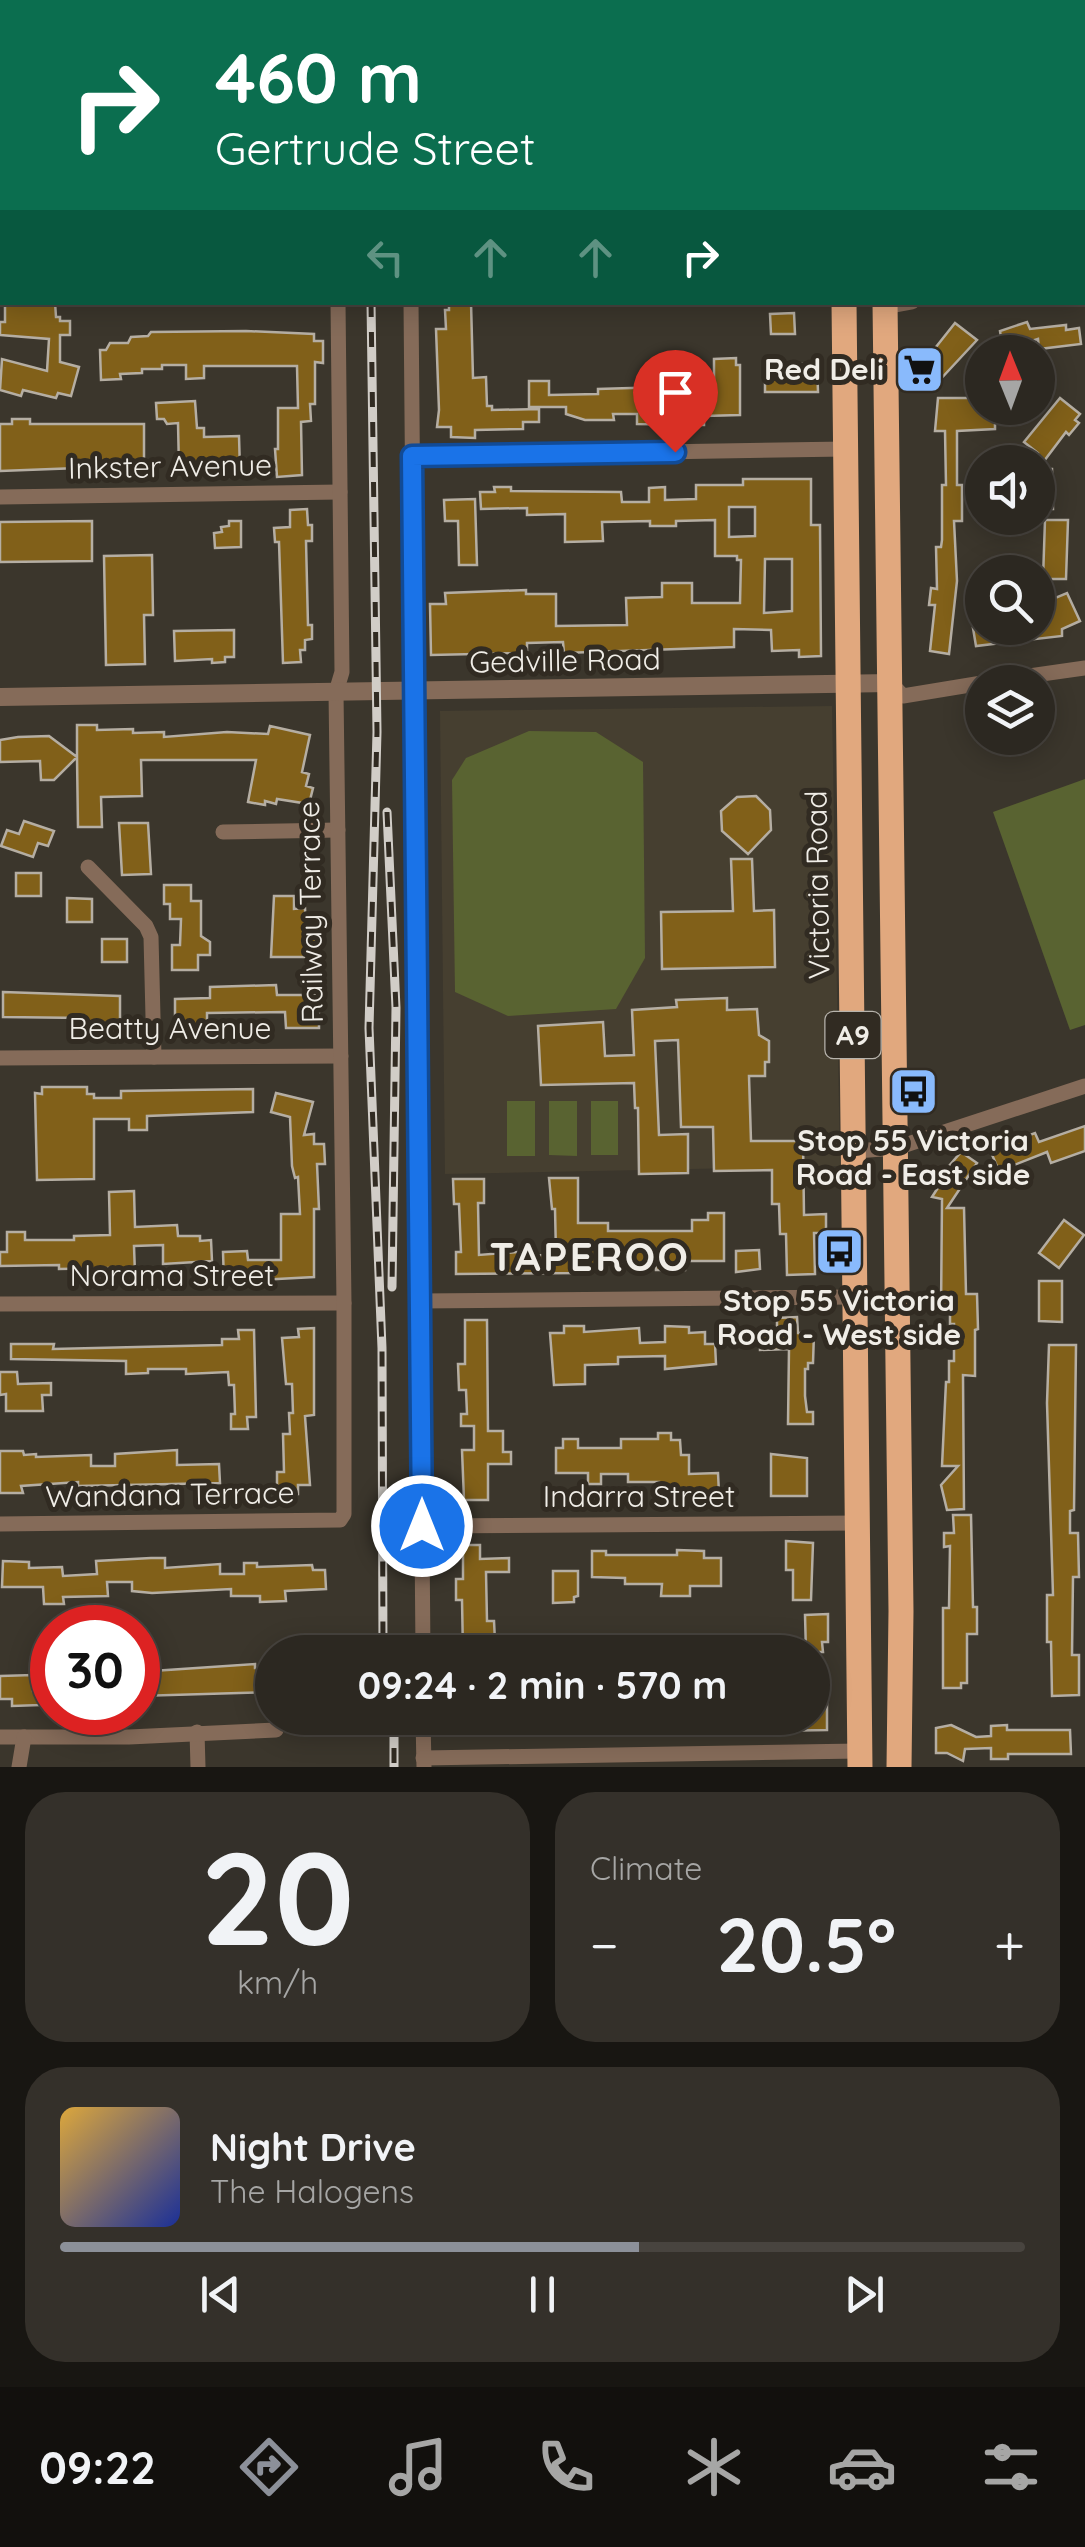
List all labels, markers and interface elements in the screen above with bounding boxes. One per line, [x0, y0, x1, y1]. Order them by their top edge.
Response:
text: 460 m [215, 33, 422, 121]
icon: right [50, 40, 180, 170]
text: Gertrude Street [215, 120, 535, 176]
icon: left [358, 230, 413, 285]
icon: ahead [463, 230, 518, 285]
icon: ahead [568, 230, 623, 285]
icon: right [673, 230, 728, 285]
north arrow [965, 335, 1055, 425]
map controls [965, 335, 1055, 755]
supermarket icon: Red Deli [893, 344, 945, 396]
pin [633, 350, 718, 453]
place label: Red Deli [764, 350, 884, 388]
icon: arrive [648, 365, 703, 420]
street label: Inkster Avenue [68, 445, 272, 487]
button: sound [965, 445, 1055, 535]
button: search [965, 555, 1055, 645]
street label: Gedville Road [469, 639, 661, 681]
button: layers [965, 665, 1055, 755]
street label: Victoria Road [796, 790, 838, 980]
street label: Railway Terrace [289, 801, 331, 1023]
street label: Beatty Avenue [69, 1009, 271, 1047]
road number: A9 [826, 1012, 880, 1058]
bus stop icon: Stop 55 Victoria Road - East side [887, 1066, 939, 1118]
place label: Stop 55 Victoria Road - East side [796, 1121, 1030, 1193]
bus stop icon: Stop 55 Victoria Road - West side [813, 1226, 865, 1278]
district label: TAPEROO [490, 1231, 690, 1281]
street label: Norama Street [69, 1256, 275, 1294]
place label: Stop 55 Victoria Road - West side [717, 1281, 961, 1353]
street label: Wandana Terrace [45, 1473, 295, 1515]
position arrow [370, 1474, 474, 1578]
street label: Indarra Street [543, 1477, 735, 1515]
speed limit sign: 30 [30, 1605, 160, 1735]
text: 09:24 · 2 min · 570 m [358, 1661, 727, 1709]
text: 20 [201, 1815, 354, 1978]
text: Climate [590, 1848, 702, 1888]
text: 20.5° [716, 1897, 896, 1991]
text: − [590, 1910, 619, 1979]
text: + [994, 1910, 1025, 1979]
text: km/h [237, 1962, 318, 2002]
text: Night Drive [210, 2123, 416, 2171]
text: The Halogens [210, 2171, 414, 2211]
icon: previous [193, 2267, 248, 2322]
icon: pause [515, 2267, 570, 2322]
icon: next [837, 2267, 892, 2322]
icon: directions [234, 2432, 304, 2502]
icon: music [383, 2432, 453, 2502]
icon: phone [531, 2432, 601, 2502]
icon: climate [679, 2432, 749, 2502]
icon: car [827, 2432, 897, 2502]
icon: filters [976, 2432, 1046, 2502]
text: 09:22 [39, 2439, 156, 2495]

